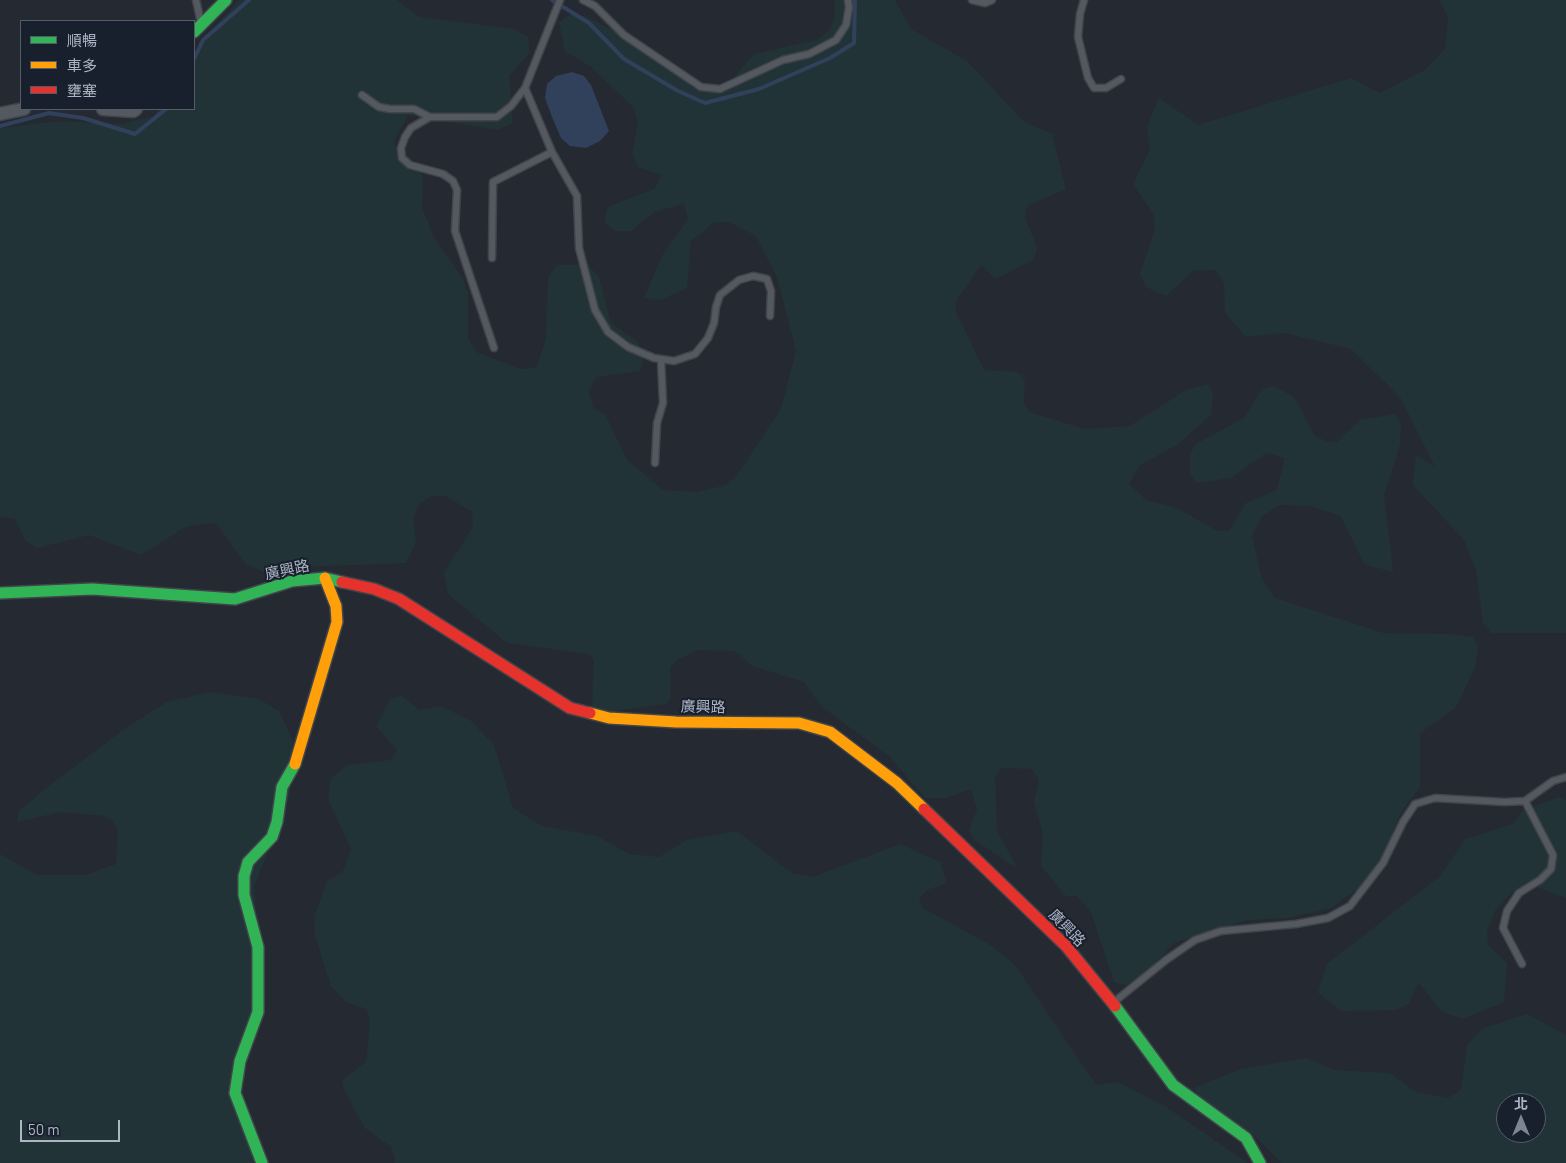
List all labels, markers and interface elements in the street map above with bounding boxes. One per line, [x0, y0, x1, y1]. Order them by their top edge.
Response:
legend [20, 20, 195, 110]
text: 順暢 [67, 31, 97, 49]
text: 車多 [67, 56, 97, 74]
text: 壅塞 [67, 81, 97, 99]
street label: 廣興路 [263, 557, 311, 583]
street label: 廣興路 [680, 698, 726, 716]
street label: 廣興路 [1045, 906, 1089, 950]
north arrow [1496, 1093, 1546, 1143]
text: 北 [1514, 1095, 1528, 1112]
scale bar [22, 1110, 122, 1142]
text: 50 m [28, 1120, 60, 1138]

